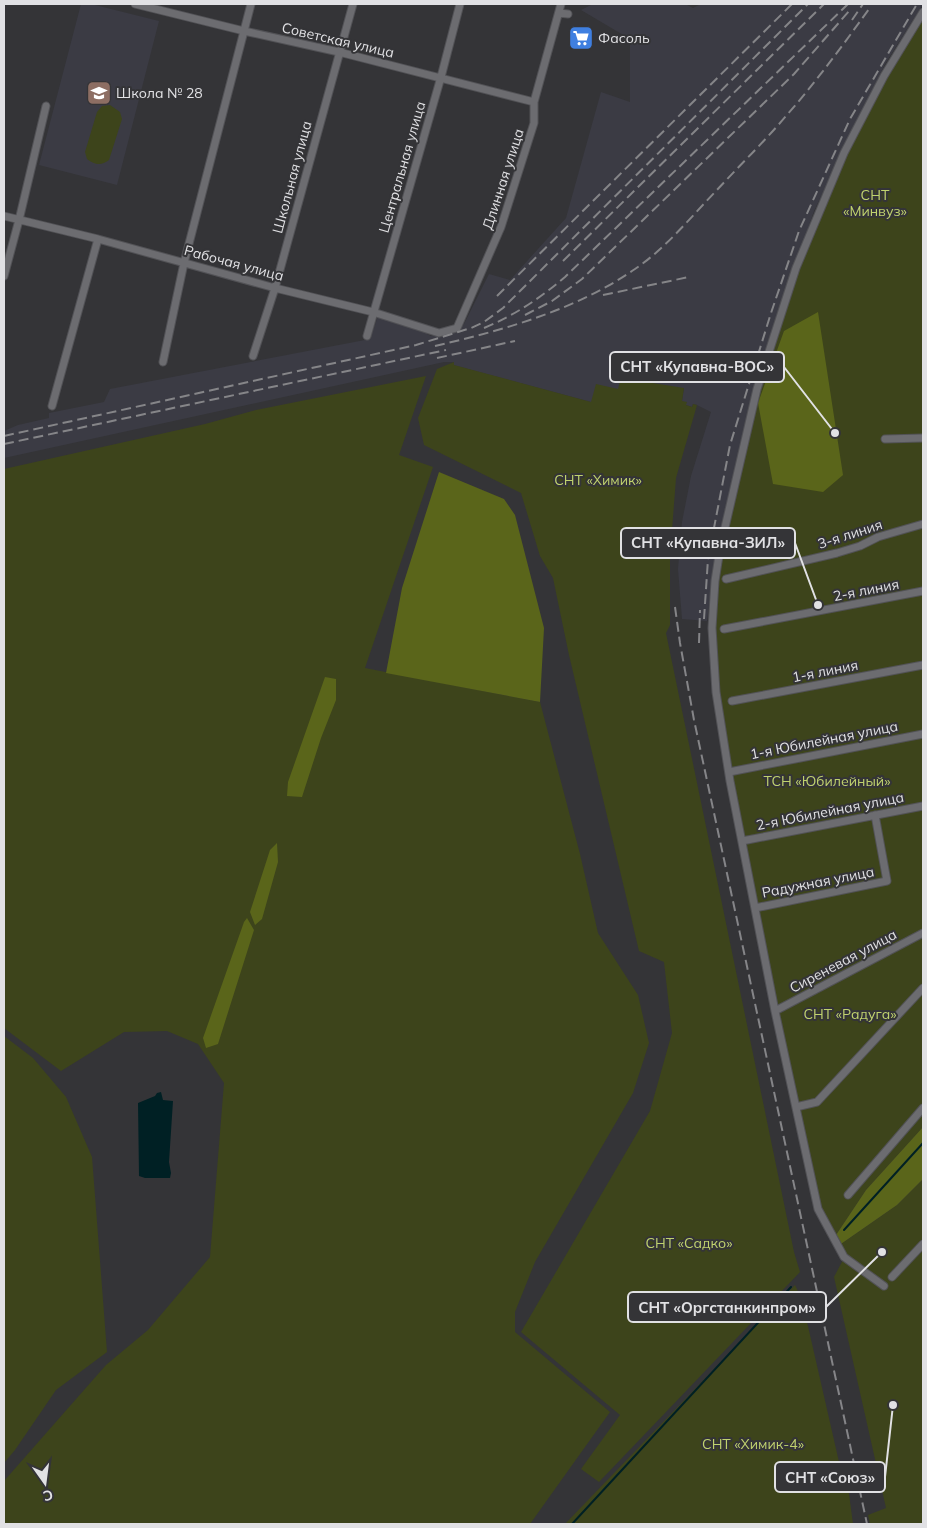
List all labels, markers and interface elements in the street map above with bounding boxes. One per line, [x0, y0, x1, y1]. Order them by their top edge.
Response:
street label: Советская улица [280, 18, 396, 62]
supermarket icon: Фасоль [568, 25, 594, 51]
place label: Фасоль [598, 29, 650, 47]
school or university icon: Школа № 28 [86, 80, 112, 106]
place label: Школа № 28 [116, 84, 203, 102]
street label: Центральная улица [375, 99, 429, 235]
street label: Школьная улица [268, 119, 316, 235]
street label: Длинная улица [478, 126, 528, 232]
park label: СНТ «Минвуз» [843, 186, 907, 220]
street label: Рабочая улица [182, 241, 286, 285]
callout: СНТ «Купавна-ВОС» [610, 352, 784, 382]
text: СНТ «Купавна-ВОС» [620, 357, 774, 376]
park label: СНТ «Химик» [554, 471, 642, 489]
street label: 3-я линия [816, 515, 884, 553]
callout: СНТ «Купавна-ЗИЛ» [621, 528, 795, 558]
text: СНТ «Купавна-ЗИЛ» [631, 533, 785, 552]
street label: 2-я линия [832, 575, 900, 605]
street label: 1-я линия [791, 656, 859, 686]
street label: 1-я Юбилейная улица [749, 717, 899, 763]
park label: ТСН «Юбилейный» [764, 772, 890, 790]
street label: 2-я Юбилейная улица [755, 788, 905, 834]
street label: Радужная улица [760, 862, 876, 902]
street label: Сиреневая улица [786, 925, 900, 997]
park label: СНТ «Радуга» [803, 1005, 897, 1023]
park label: СНТ «Садко» [645, 1234, 733, 1252]
callout: СНТ «Оргстанкинпром» [628, 1292, 826, 1322]
text: СНТ «Оргстанкинпром» [638, 1298, 816, 1317]
park label: СНТ «Химик-4» [702, 1435, 804, 1453]
north arrow [20, 1458, 70, 1508]
callout: СНТ «Союз» [775, 1462, 885, 1492]
text: СНТ «Союз» [785, 1468, 875, 1487]
text: С [41, 1486, 55, 1506]

